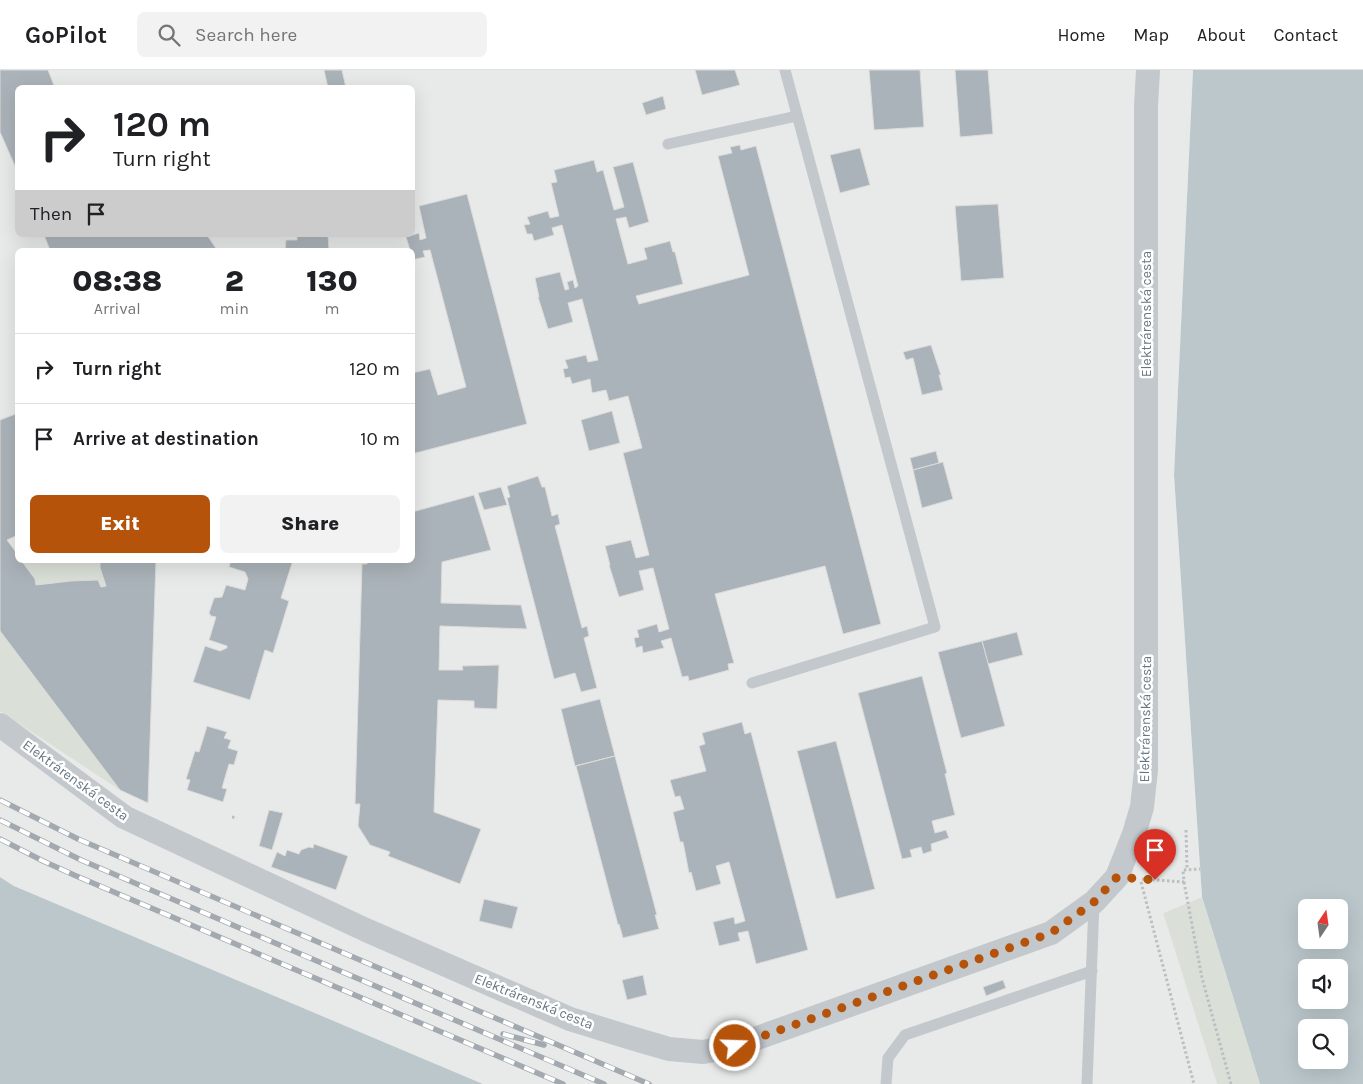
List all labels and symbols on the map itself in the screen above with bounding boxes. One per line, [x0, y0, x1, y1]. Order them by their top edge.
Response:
street label: Elektrárenská cesta [1138, 251, 1155, 377]
street label: Elektrárenská cesta [1136, 656, 1155, 782]
street label: Elektrárenská cesta [19, 736, 132, 824]
pin [1134, 829, 1176, 880]
north arrow [1298, 899, 1348, 949]
street label: Elektrárenská cesta [472, 970, 596, 1033]
position arrow [708, 1019, 760, 1071]

